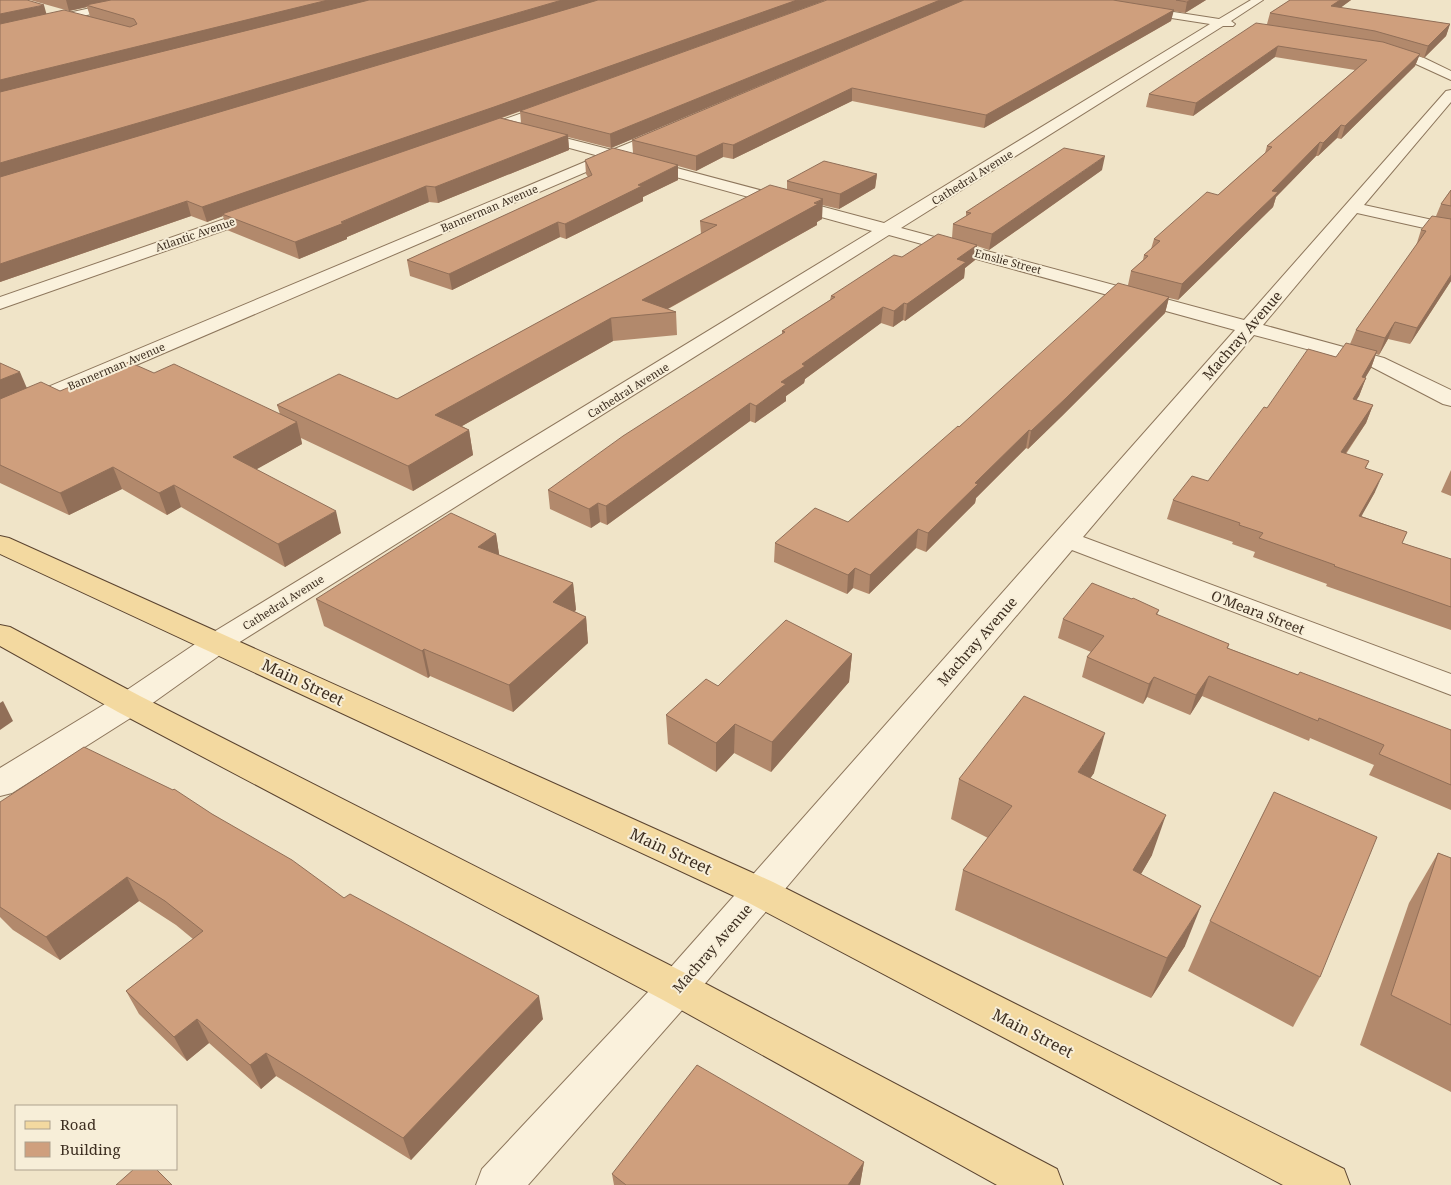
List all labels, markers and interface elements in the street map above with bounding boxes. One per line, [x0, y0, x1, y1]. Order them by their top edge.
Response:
street label: Cathedral Avenue [929, 146, 1016, 208]
street label: Bannerman Avenue [438, 181, 540, 235]
street label: Atlantic Avenue [153, 213, 237, 255]
street label: Emslie Street [973, 245, 1043, 277]
street label: Machray Avenue [1198, 286, 1286, 384]
street label: Bannerman Avenue [65, 339, 167, 393]
street label: Cathedral Avenue [585, 359, 672, 421]
street label: Cathedral Avenue [240, 571, 327, 633]
street label: O'Meara Street [1208, 585, 1308, 639]
street label: Machray Avenue [933, 592, 1021, 690]
street label: Main Street [258, 653, 348, 711]
street label: Main Street [626, 822, 716, 880]
street label: Machray Avenue [668, 899, 756, 997]
street label: Main Street [989, 1003, 1078, 1063]
legend [15, 1105, 178, 1170]
text: Road [60, 1114, 96, 1134]
text: Building [60, 1139, 121, 1159]

